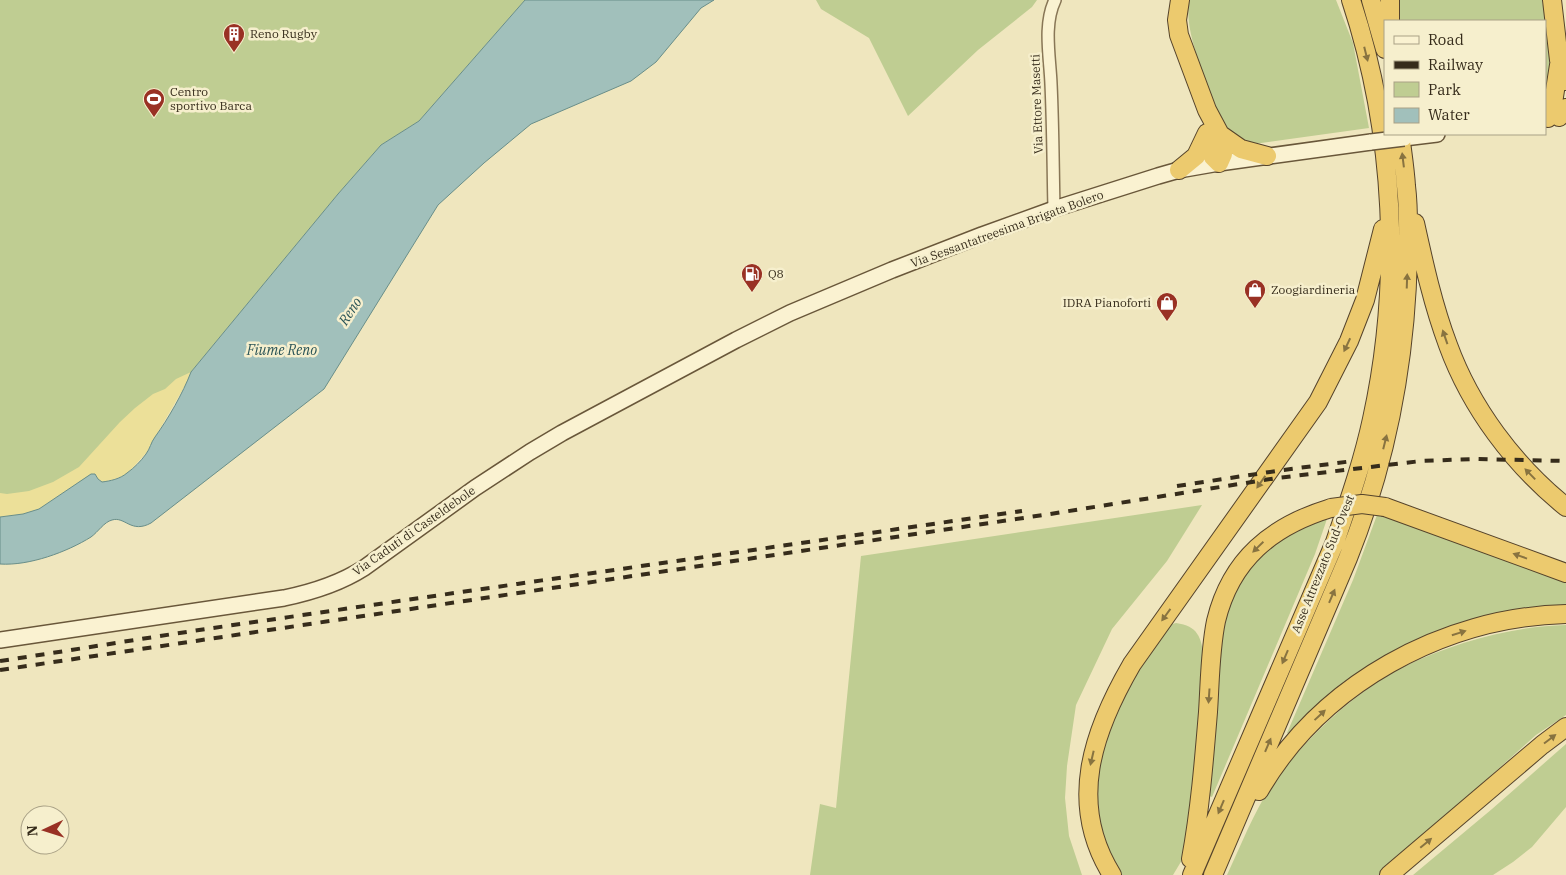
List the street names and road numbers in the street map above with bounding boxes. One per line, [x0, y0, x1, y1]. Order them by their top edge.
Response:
street label: Via Ettore Masetti [1027, 54, 1046, 154]
street label: Via Sessantatreesima Brigata Bolero [908, 186, 1106, 271]
street label: Via Caduti di Casteldebole [349, 482, 478, 579]
street label: Asse Attrezzato Sud-Ovest [1288, 492, 1357, 635]

